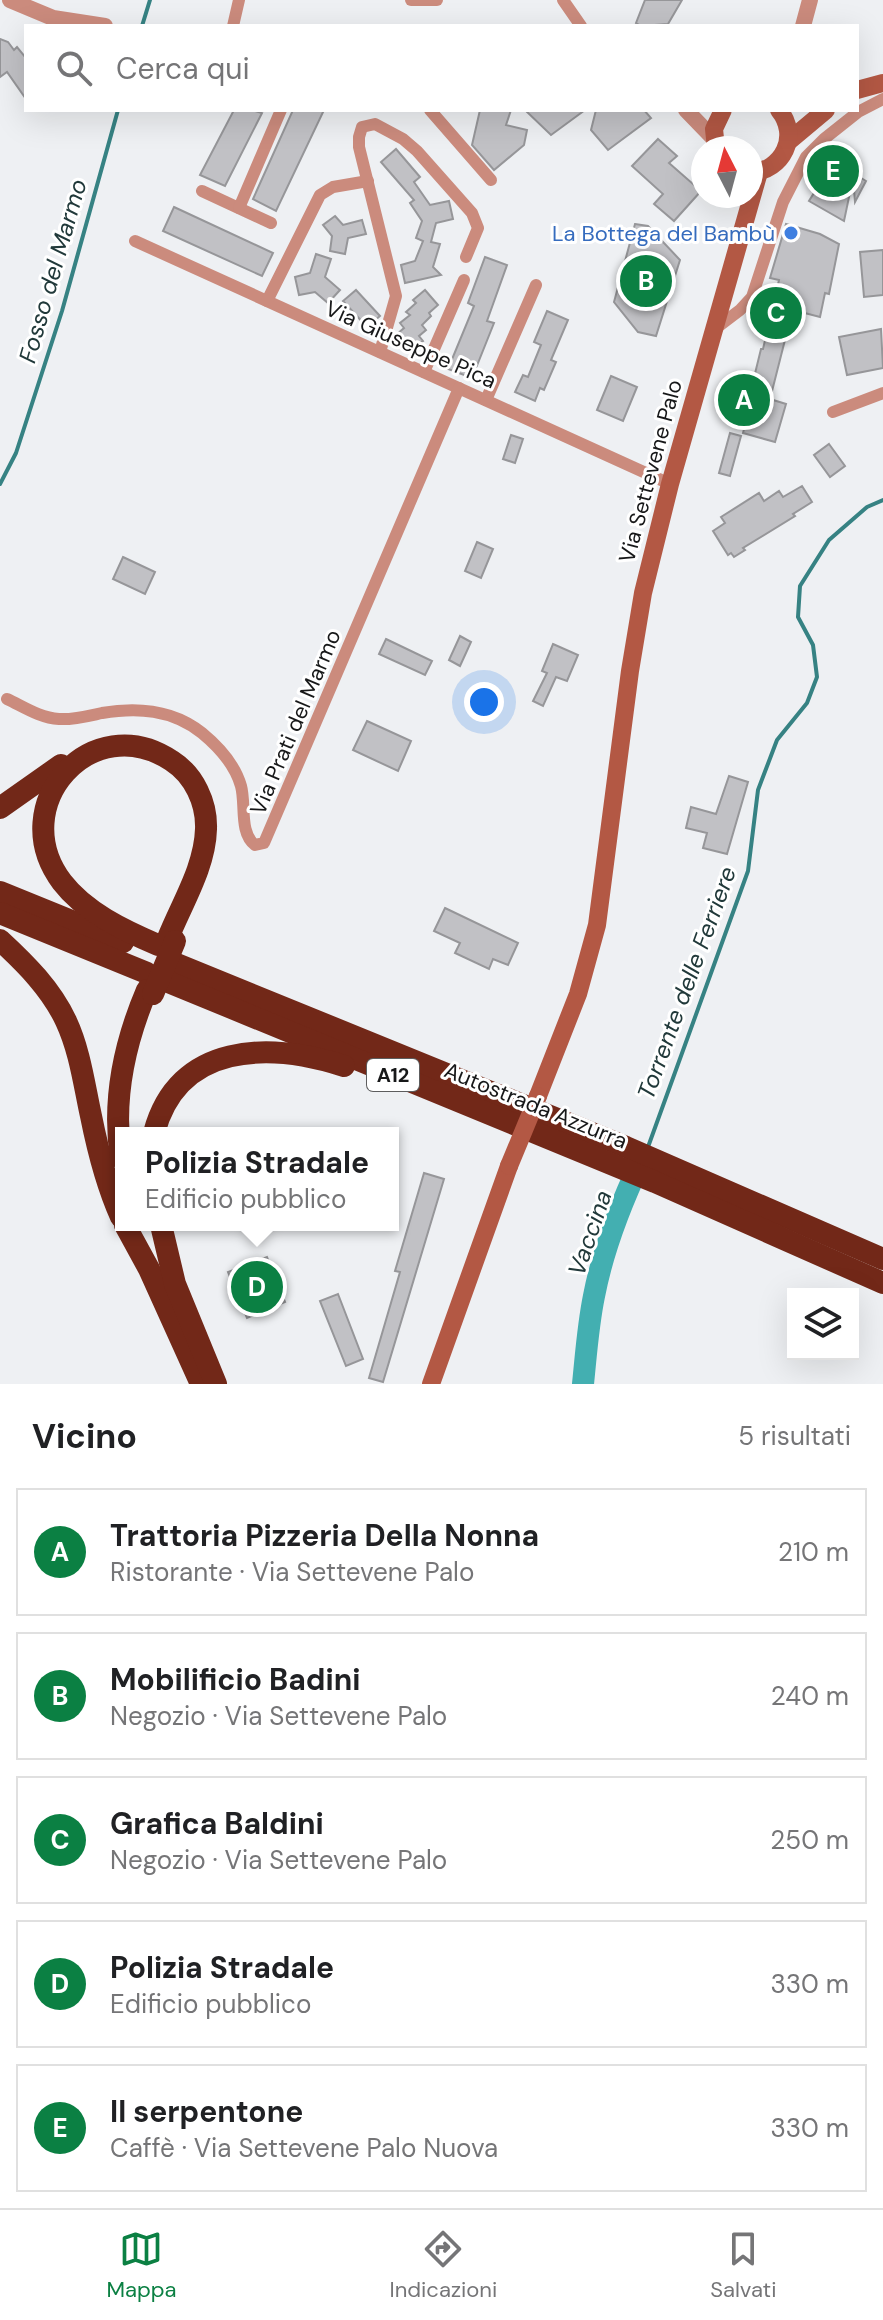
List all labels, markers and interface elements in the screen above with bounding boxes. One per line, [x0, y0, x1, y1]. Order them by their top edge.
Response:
search box [24, 24, 859, 112]
icon: search [52, 46, 96, 90]
text: Cerca qui [116, 49, 250, 88]
north arrow [691, 136, 763, 208]
pin: E [807, 141, 859, 201]
water label: Fosso del Marmo [11, 175, 94, 366]
place label: La Bottega del Bambù [552, 219, 775, 248]
marker: La Bottega del Bambù [782, 224, 800, 242]
pin: B [620, 251, 672, 311]
pin: C [750, 283, 802, 343]
street label: Via Giuseppe Pica [321, 294, 501, 395]
pin: A [718, 370, 770, 430]
street label: Via Settevene Palo [612, 376, 689, 566]
street label: Via Prati del Marmo [243, 625, 348, 819]
your location [464, 682, 504, 722]
water label: Torrente delle Ferriere [630, 862, 743, 1103]
street label: Autostrada Azzurra [440, 1056, 632, 1155]
road number: A12 [367, 1059, 419, 1091]
popup [115, 1127, 399, 1231]
text: Polizia Stradale [145, 1143, 369, 1182]
text: Edificio pubblico [145, 1182, 346, 1216]
water label: Vaccina [560, 1186, 619, 1280]
pin: D [231, 1257, 283, 1317]
map controls [787, 1288, 859, 1360]
button: layers [787, 1288, 859, 1360]
text: Vicino [32, 1414, 137, 1459]
text: 5 risultati [738, 1419, 851, 1453]
text: Trattoria Pizzeria Della Nonna [110, 1516, 539, 1555]
text: A [51, 1535, 69, 1569]
text: 210 m [778, 1535, 849, 1569]
text: Ristorante · Via Settevene Palo [110, 1555, 474, 1589]
text: Mobilificio Badini [110, 1660, 360, 1699]
text: B [52, 1679, 68, 1713]
text: 240 m [771, 1679, 849, 1713]
text: Negozio · Via Settevene Palo [110, 1699, 447, 1733]
text: Grafica Baldini [110, 1804, 324, 1843]
text: C [50, 1823, 70, 1857]
text: 250 m [770, 1823, 849, 1857]
text: Negozio · Via Settevene Palo [110, 1843, 447, 1877]
text: Polizia Stradale [110, 1948, 334, 1987]
text: D [51, 1967, 69, 2001]
text: 330 m [770, 1967, 849, 2001]
text: Edificio pubblico [110, 1987, 311, 2021]
text: Il serpentone [110, 2092, 303, 2131]
text: E [52, 2111, 68, 2145]
text: 330 m [770, 2111, 849, 2145]
text: Caffè · Via Settevene Palo Nuova [110, 2131, 498, 2165]
tab: Mappa [107, 2227, 176, 2304]
tab: Indicazioni [390, 2227, 497, 2304]
tab: Salvati [710, 2227, 776, 2304]

